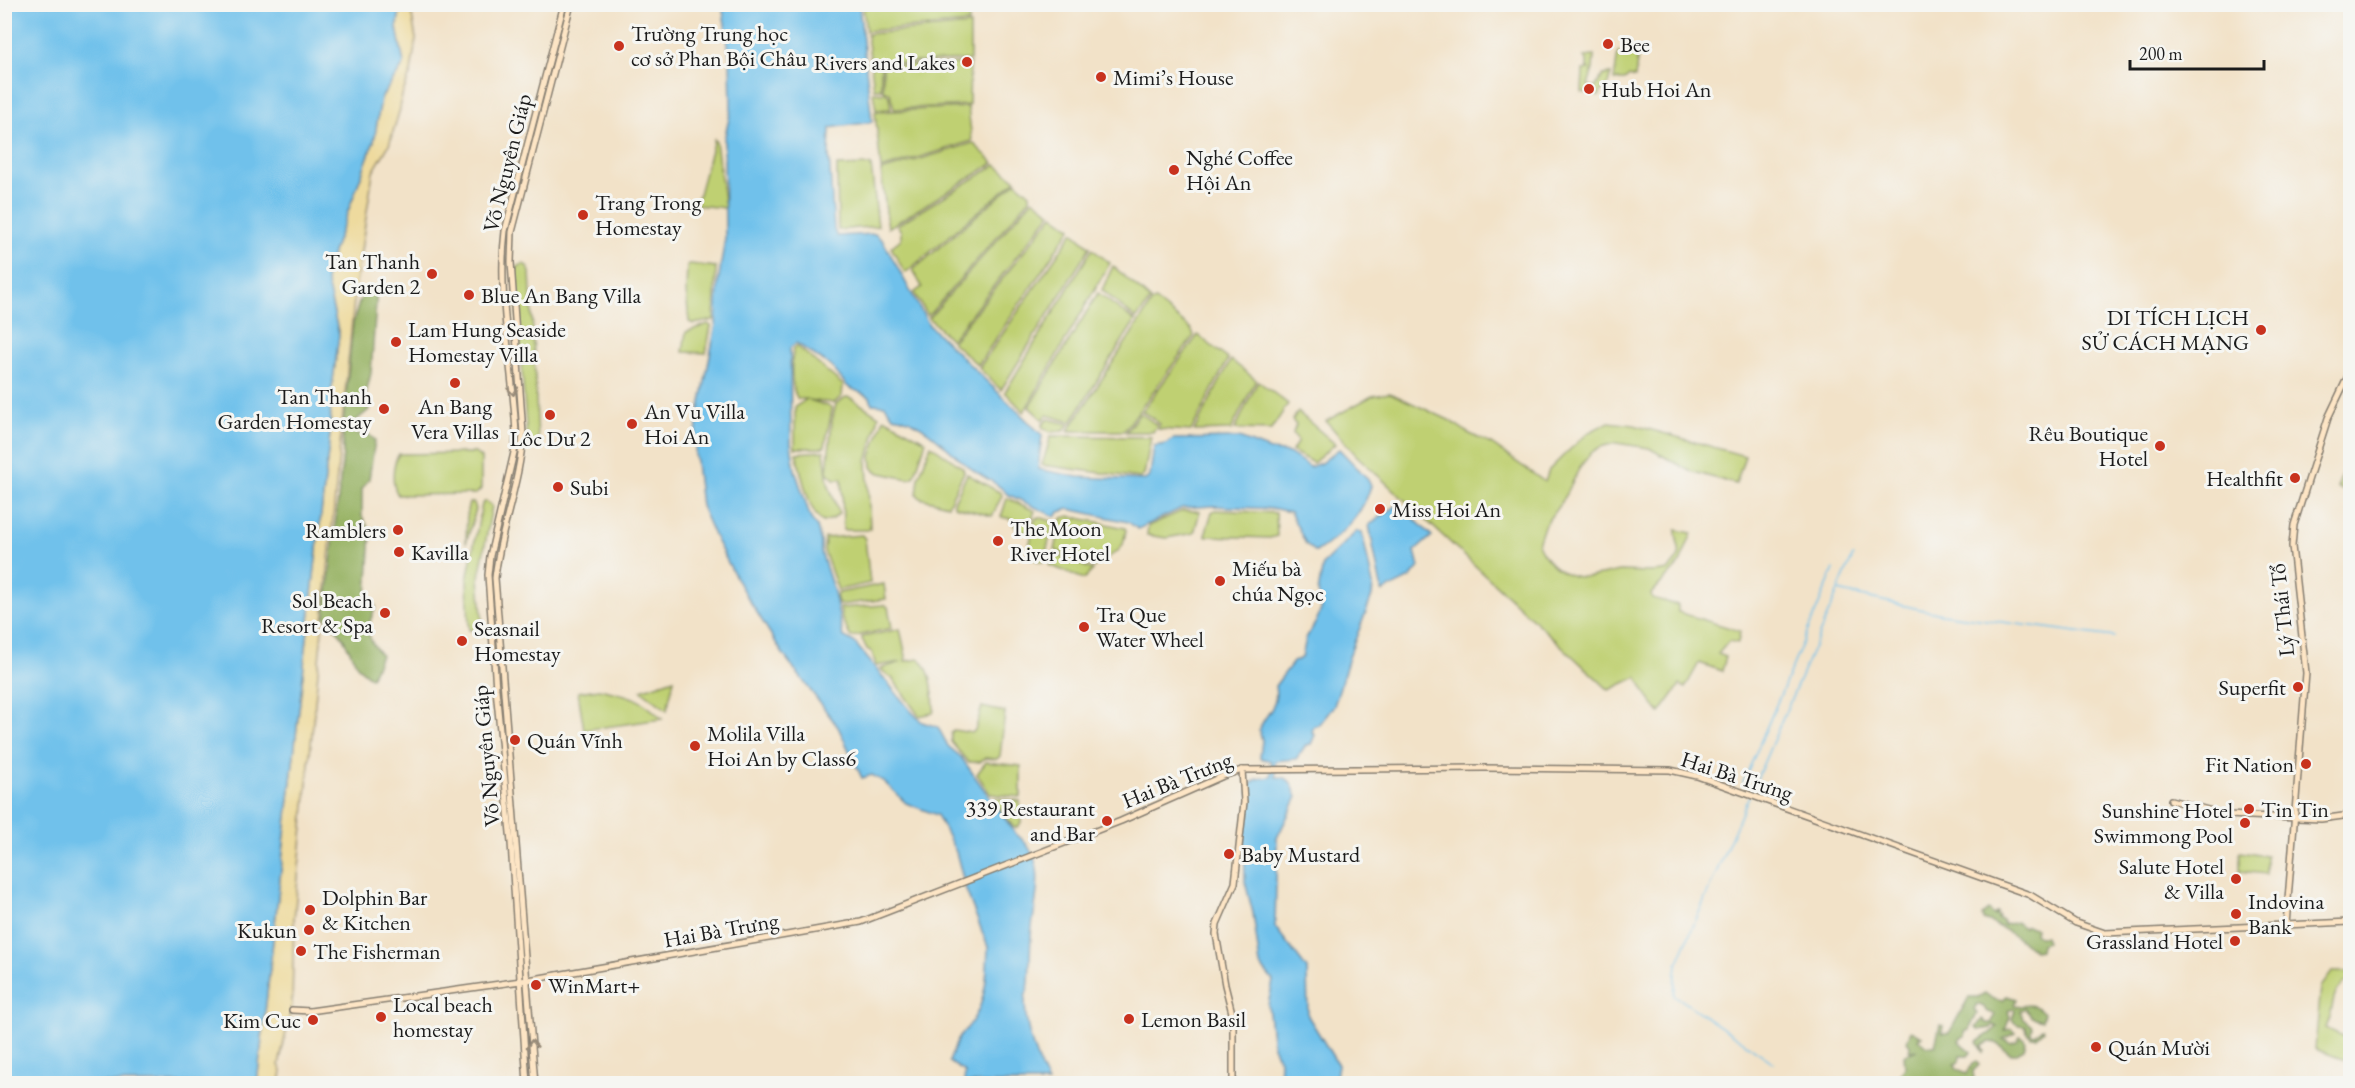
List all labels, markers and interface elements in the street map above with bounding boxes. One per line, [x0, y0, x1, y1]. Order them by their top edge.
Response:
place label: Trường Trung học cơ sở Phan Bội Châu [631, 19, 807, 73]
place label: Bee [1620, 30, 1650, 59]
scale bar [2130, 33, 2264, 71]
marker: Bee [1601, 37, 1615, 51]
marker: Trường Trung học cơ sở Phan Bội Châu [612, 39, 626, 53]
text: 200 m [2139, 42, 2183, 65]
place label: Rivers and Lakes [814, 48, 955, 77]
marker: Rivers and Lakes [960, 55, 974, 69]
place label: Mimi’s House [1113, 63, 1234, 92]
marker: Mimi’s House [1094, 70, 1108, 84]
place label: Hub Hoi An [1601, 75, 1712, 104]
marker: Hub Hoi An [1582, 82, 1596, 96]
street label: Võ Nguyên Giáp [476, 91, 538, 235]
place label: Nghé Coffee Hội An [1186, 143, 1293, 197]
marker: Nghé Coffee Hội An [1167, 163, 1181, 177]
place label: Trang Trong Homestay [595, 188, 702, 242]
marker: Trang Trong Homestay [576, 208, 590, 222]
place label: Tan Thanh Garden 2 [325, 247, 420, 301]
marker: Tan Thanh Garden 2 [425, 267, 439, 281]
place label: Blue An Bang Villa [481, 281, 642, 310]
marker: Blue An Bang Villa [462, 288, 476, 302]
place label: DI TÍCH LỊCH SỬ CÁCH MẠNG [2082, 303, 2249, 357]
place label: Lam Hung Seaside Homestay Villa [408, 315, 566, 369]
marker: DI TÍCH LỊCH SỬ CÁCH MẠNG [2254, 323, 2268, 337]
marker: Lam Hung Seaside Homestay Villa [389, 335, 403, 349]
marker: An Bang Vera Villas [448, 376, 462, 390]
place label: Tan Thanh Garden Homestay [217, 382, 372, 436]
one-way arrow [506, 386, 519, 395]
place label: An Bang Vera Villas [411, 392, 499, 446]
place label: An Vu Villa Hoi An [643, 397, 745, 451]
marker: Tan Thanh Garden Homestay [377, 402, 391, 416]
marker: Lôc Dư 2 [543, 408, 557, 422]
marker: An Vu Villa Hoi An [625, 417, 639, 431]
place label: Rêu Boutique Hotel [2028, 419, 2148, 473]
place label: Lôc Dư 2 [510, 424, 591, 453]
marker: Rêu Boutique Hotel [2153, 439, 2167, 453]
place label: Healthfit [2206, 464, 2283, 493]
marker: Healthfit [2288, 471, 2302, 485]
place label: Subi [570, 473, 609, 502]
marker: Subi [551, 480, 565, 494]
place label: Miss Hoi An [1392, 495, 1502, 524]
marker: Miss Hoi An [1373, 502, 1387, 516]
place label: The Moon River Hotel [1010, 514, 1110, 568]
place label: Ramblers [305, 516, 386, 545]
marker: Ramblers [391, 523, 405, 537]
marker: The Moon River Hotel [991, 534, 1005, 548]
place label: Kavilla [411, 538, 469, 567]
marker: Kavilla [392, 545, 406, 559]
place label: Miếu bà chúa Ngọc [1232, 554, 1324, 608]
street label: Lý Thái Tổ [2263, 562, 2301, 658]
marker: Miếu bà chúa Ngọc [1213, 574, 1227, 588]
place label: Sol Beach Resort & Spa [261, 586, 373, 640]
place label: Tra Que Water Wheel [1096, 600, 1204, 654]
marker: Sol Beach Resort & Spa [378, 606, 392, 620]
place label: Seasnail Homestay [474, 614, 561, 668]
marker: Tra Que Water Wheel [1077, 620, 1091, 634]
marker: Seasnail Homestay [455, 634, 469, 648]
place label: Superfit [2219, 673, 2286, 702]
marker: Superfit [2291, 680, 2305, 694]
street label: Võ Nguyên Giáp [465, 684, 507, 828]
place label: Molila Villa Hoi An by Class6 [707, 719, 856, 773]
place label: Quán Vĩnh [527, 726, 623, 755]
marker: Quán Vĩnh [508, 733, 522, 747]
marker: Molila Villa Hoi An by Class6 [688, 739, 702, 753]
street label: Hai Bà Trưng [1677, 744, 1797, 808]
street label: Hai Bà Trưng [1118, 745, 1237, 815]
place label: Fit Nation [2205, 750, 2294, 779]
marker: Fit Nation [2299, 757, 2313, 771]
place label: 339 Restaurant and Bar [966, 794, 1096, 848]
place label: Tin Tin [2261, 795, 2329, 824]
place label: Sunshine Hotel Swimmong Pool [2094, 796, 2233, 850]
marker: Tin Tin [2242, 802, 2256, 816]
marker: 339 Restaurant and Bar [1100, 814, 1114, 828]
marker: Sunshine Hotel Swimmong Pool [2238, 816, 2252, 830]
place label: Baby Mustard [1241, 840, 1361, 869]
marker: Baby Mustard [1222, 847, 1236, 861]
place label: Salute Hotel & Villa [2119, 852, 2224, 906]
marker: Salute Hotel & Villa [2229, 872, 2243, 886]
place label: Dolphin Bar & Kitchen [322, 883, 428, 937]
place label: Indovina Bank [2248, 887, 2324, 941]
marker: Dolphin Bar & Kitchen [303, 903, 317, 917]
street label: Hai Bà Trưng [661, 906, 781, 954]
marker: Indovina Bank [2229, 907, 2243, 921]
place label: Kukun [237, 916, 297, 945]
marker: Kukun [302, 923, 316, 937]
place label: Grassland Hotel [2086, 927, 2223, 956]
marker: Grassland Hotel [2228, 934, 2242, 948]
place label: The Fisherman [313, 937, 441, 966]
marker: The Fisherman [294, 944, 308, 958]
place label: WinMart+ [548, 971, 640, 1000]
marker: WinMart+ [529, 978, 543, 992]
place label: Local beach homestay [393, 990, 493, 1044]
place label: Lemon Basil [1141, 1005, 1246, 1034]
place label: Kim Cuc [223, 1006, 301, 1035]
marker: Local beach homestay [374, 1010, 388, 1024]
marker: Lemon Basil [1122, 1012, 1136, 1026]
marker: Kim Cuc [306, 1013, 320, 1027]
place label: Quán Mười [2108, 1033, 2210, 1062]
one-way arrow [526, 1039, 539, 1049]
marker: Quán Mười [2089, 1040, 2103, 1054]

